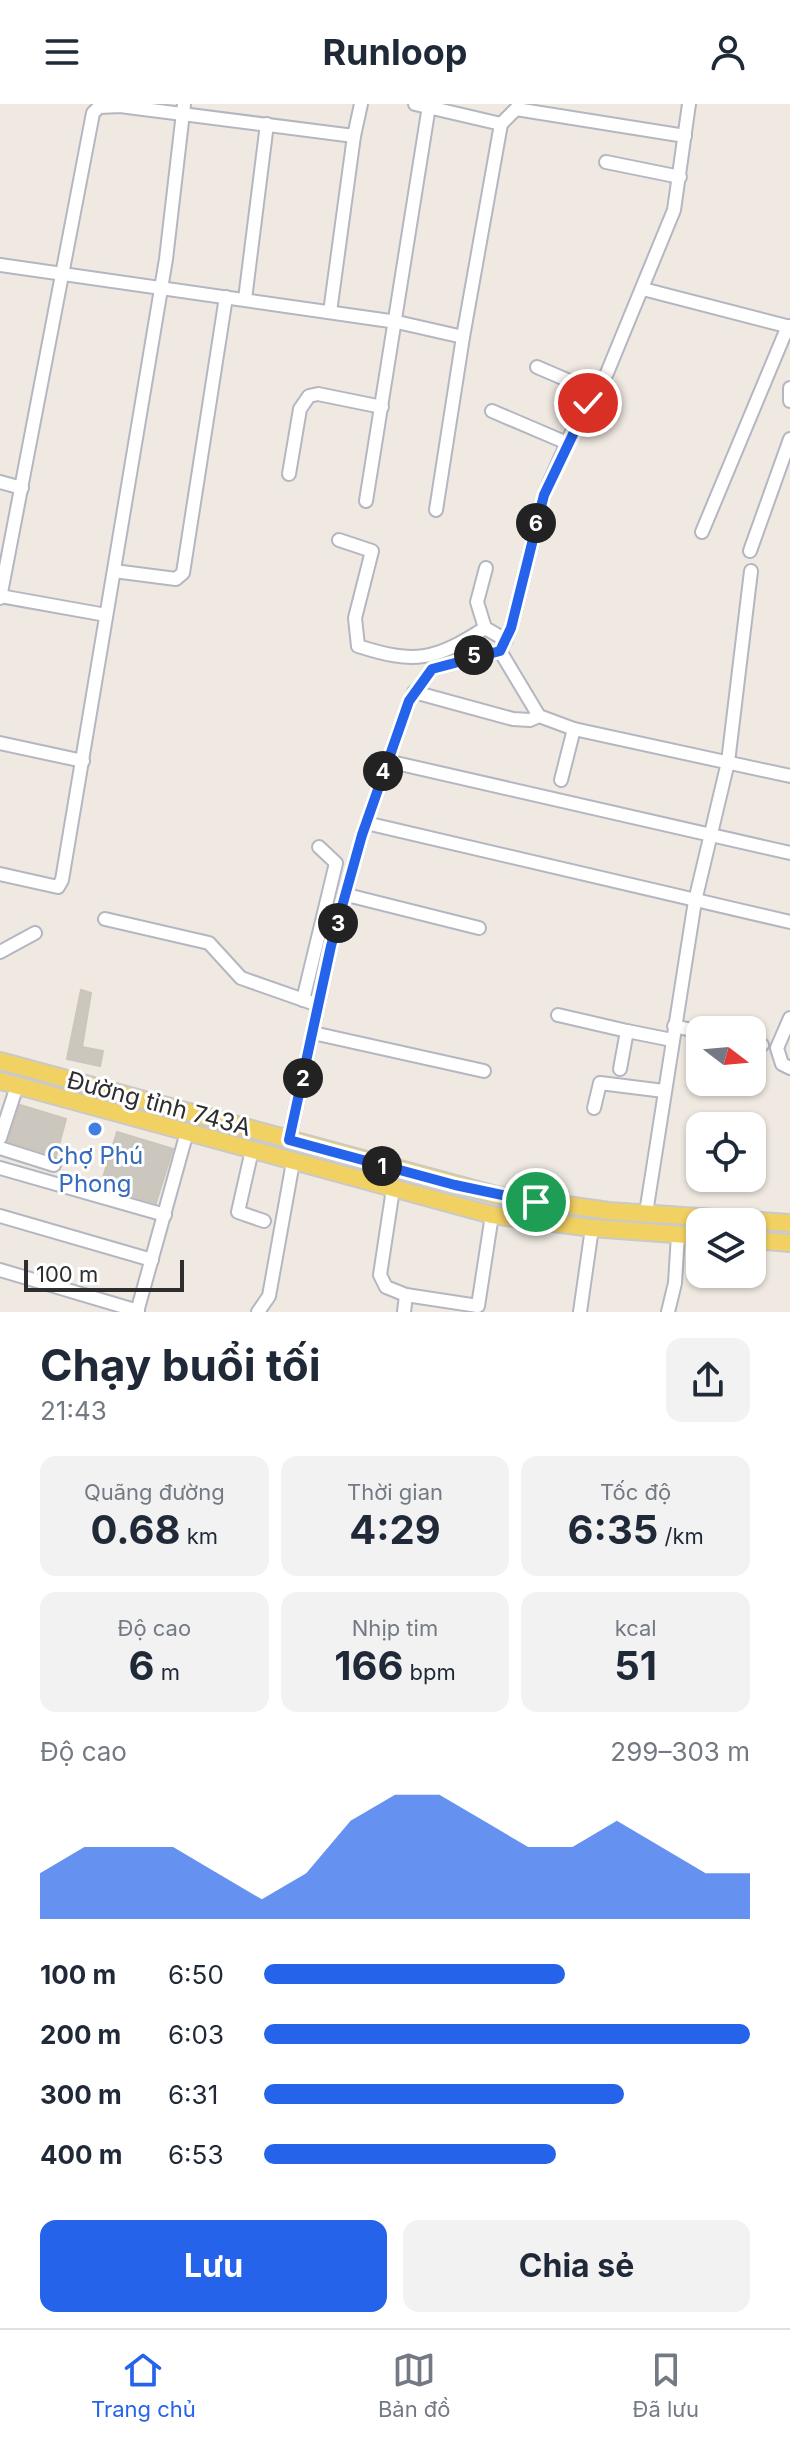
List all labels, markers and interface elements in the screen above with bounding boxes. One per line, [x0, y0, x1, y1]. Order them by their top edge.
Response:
icon: menu [40, 30, 84, 74]
text: Runloop [322, 30, 468, 74]
icon: person [706, 30, 750, 74]
pin [554, 369, 622, 437]
icon: check [566, 381, 610, 425]
pin: 6 [516, 503, 556, 543]
text: 6 [529, 510, 543, 536]
pin: 5 [454, 635, 494, 675]
text: 5 [467, 642, 481, 668]
pin: 4 [363, 751, 403, 791]
text: 4 [376, 758, 390, 784]
pin: 3 [318, 903, 358, 943]
text: 3 [331, 910, 345, 936]
north arrow [686, 1016, 766, 1096]
map controls [686, 1016, 766, 1288]
pin: 2 [283, 1058, 323, 1098]
street label: Đường tỉnh 743A [64, 1065, 254, 1142]
text: 2 [296, 1065, 310, 1091]
button: locate [686, 1112, 766, 1192]
marker: Chợ Phú Phong [86, 1120, 104, 1138]
place label: Chợ Phú Phong [47, 1141, 143, 1198]
pin: 1 [362, 1146, 402, 1186]
text: 1 [377, 1153, 387, 1179]
pin [502, 1168, 570, 1236]
icon: arrive [514, 1180, 558, 1224]
button: layers [686, 1208, 766, 1288]
scale bar [24, 1256, 184, 1292]
text: 100 m [36, 1261, 98, 1287]
text: Chạy buổi tối [40, 1338, 321, 1392]
button: share [666, 1338, 750, 1422]
text: 21:43 [40, 1395, 107, 1426]
text: Quãng đường [84, 1479, 225, 1505]
text: Thời gian [347, 1479, 443, 1505]
text: Tốc độ [600, 1479, 671, 1505]
text: 0.68 [91, 1505, 181, 1554]
text: 4:29 [349, 1505, 441, 1554]
text: 6:35 [568, 1505, 658, 1554]
text: km [181, 1523, 218, 1549]
text: /km [658, 1523, 704, 1549]
text: Độ cao [118, 1615, 191, 1641]
text: Nhịp tim [352, 1615, 438, 1641]
text: kcal [615, 1615, 657, 1641]
text: 6 [129, 1641, 155, 1690]
text: 166 [334, 1641, 403, 1690]
text: 51 [614, 1641, 657, 1690]
text: m [155, 1659, 180, 1685]
text: bpm [403, 1659, 456, 1685]
text: Độ cao [40, 1736, 127, 1767]
text: 299–303 m [610, 1736, 750, 1767]
text: 100 m [40, 1959, 116, 1990]
text: 6:50 [168, 1959, 224, 1990]
text: 200 m [40, 2019, 121, 2050]
text: 6:03 [168, 2019, 224, 2050]
text: 300 m [40, 2079, 122, 2110]
text: 6:31 [168, 2079, 218, 2110]
text: 400 m [40, 2139, 123, 2170]
text: 6:53 [168, 2139, 223, 2170]
button: Lưu [40, 2220, 387, 2312]
button: Chia sẻ [403, 2220, 750, 2312]
tab: Trang chủ [91, 2348, 196, 2422]
tab: Bản đồ [378, 2348, 451, 2422]
tab: Đã lưu [633, 2348, 699, 2422]

